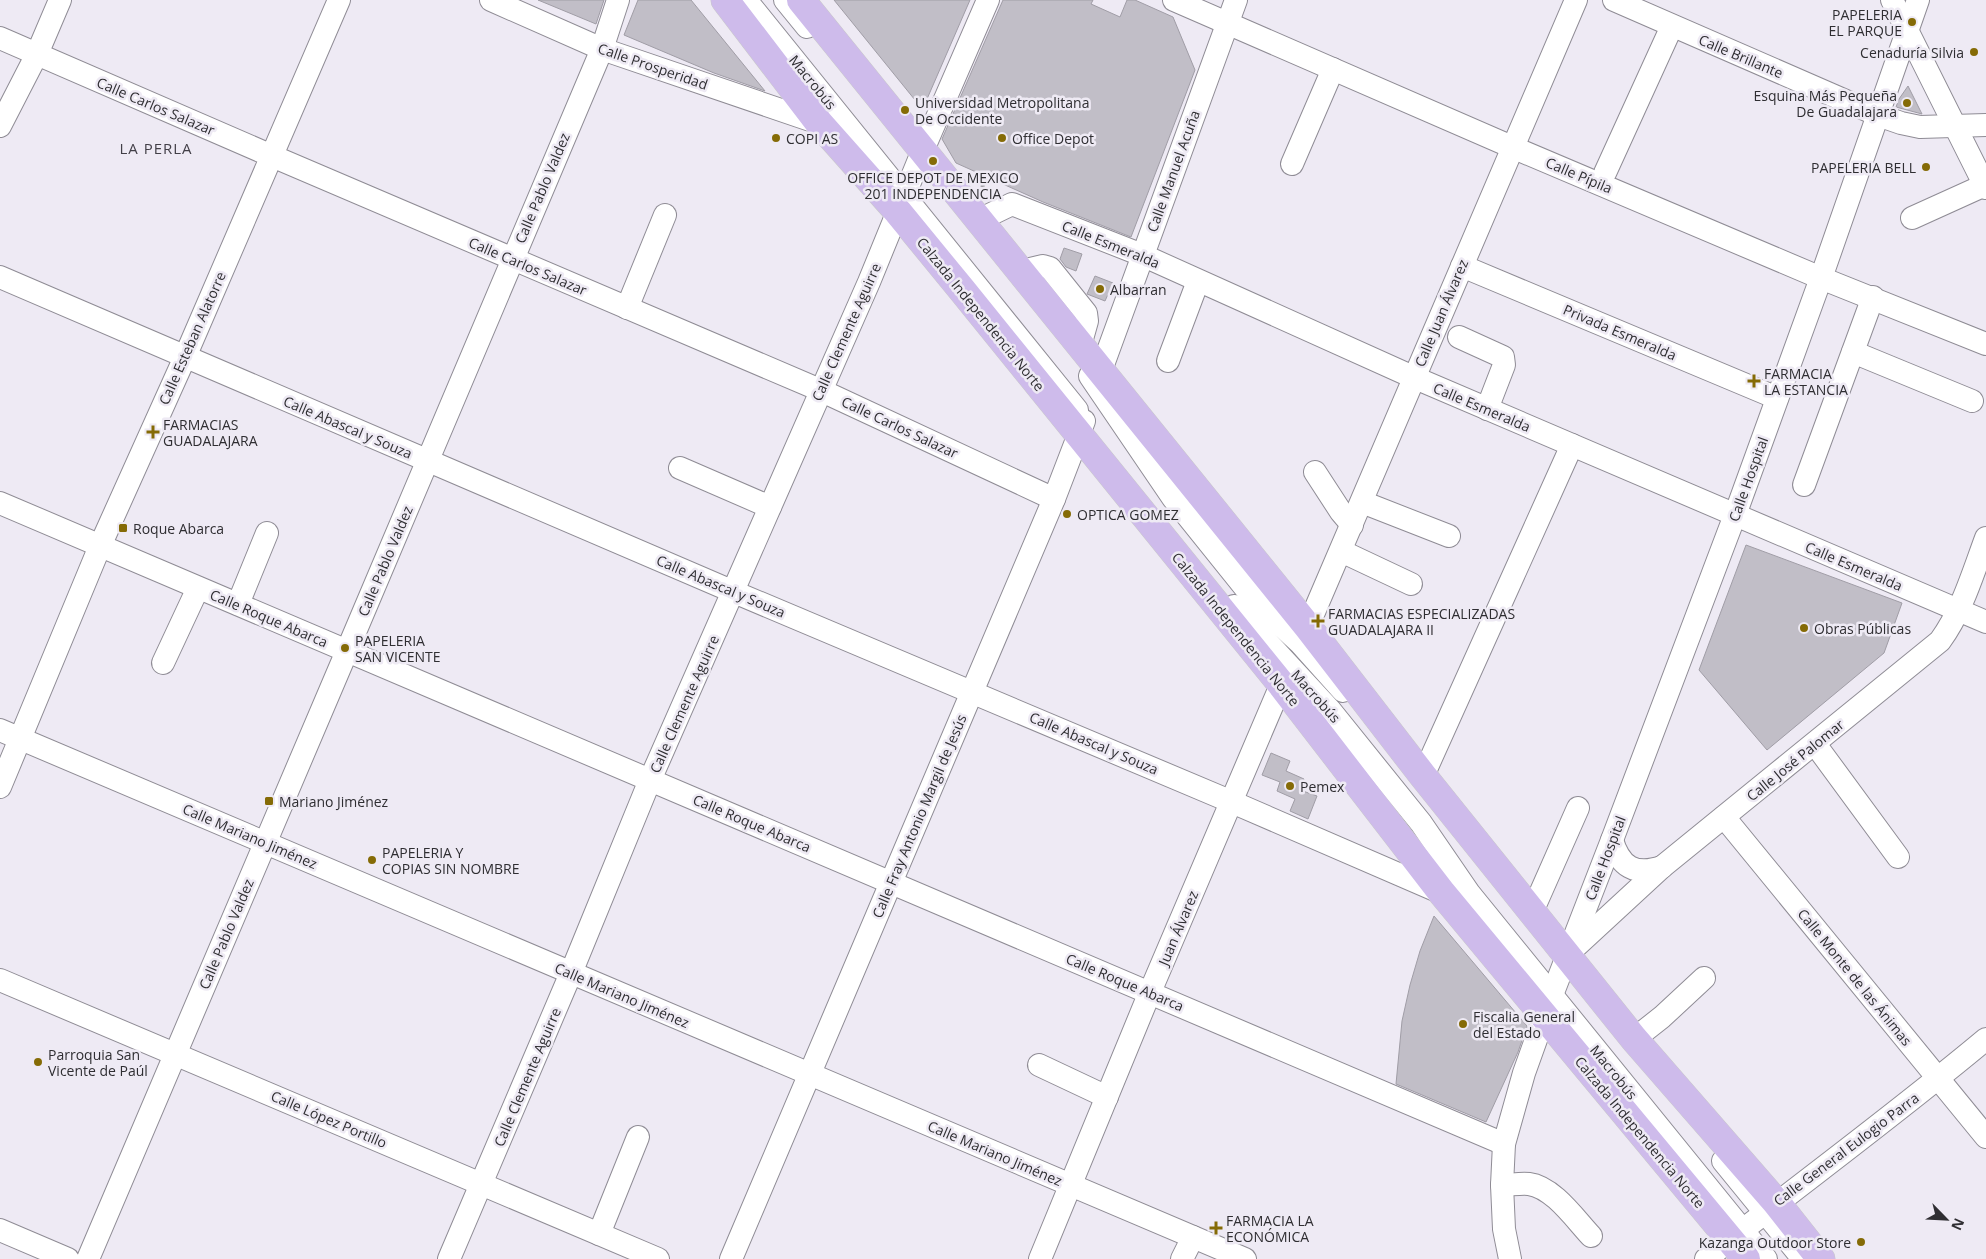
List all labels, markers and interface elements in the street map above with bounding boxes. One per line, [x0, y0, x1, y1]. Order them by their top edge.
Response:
place label: PAPELERIA EL PARQUE [1828, 5, 1902, 40]
marker: PAPELERIA EL PARQUE [1906, 16, 1918, 28]
street label: Calle Brillante [1696, 30, 1786, 82]
street label: Calle Prosperidad [596, 38, 710, 94]
place label: Cenaduría Silvia [1860, 43, 1964, 62]
marker: Cenaduría Silvia [1968, 46, 1980, 58]
street label: Macrobús [785, 51, 841, 114]
street label: Calle Carlos Salazar [94, 73, 218, 140]
place label: Esquina Más Pequeña De Guadalajara [1754, 86, 1897, 121]
place label: Universidad Metropolitana De Occidente [915, 93, 1089, 128]
marker: Esquina Más Pequeña De Guadalajara [1901, 97, 1913, 109]
marker: Universidad Metropolitana De Occidente [899, 104, 911, 116]
street label: Calle Manuel Acuña [1142, 107, 1204, 235]
place label: COPI AS [786, 129, 838, 148]
place label: Office Depot [1012, 129, 1094, 148]
street label: Calle Pablo Valdez [510, 130, 574, 246]
marker: COPI AS [770, 132, 782, 144]
marker: Office Depot [996, 132, 1008, 144]
district label: LA PERLA [119, 138, 193, 158]
street label: Calle Pípila [1543, 152, 1615, 198]
marker: OFFICE DEPOT DE MEXICO 201 INDEPENDENCIA [927, 155, 939, 167]
place label: PAPELERIA BELL [1811, 158, 1916, 177]
marker: PAPELERIA BELL [1920, 161, 1932, 173]
place label: OFFICE DEPOT DE MEXICO 201 INDEPENDENCIA [847, 168, 1019, 203]
street label: Calle Esmeralda [1059, 216, 1163, 272]
street label: Calle Carlos Salazar [466, 233, 590, 300]
street label: Calzada Independencia Norte [913, 233, 1049, 395]
street label: Calle Juan Álvarez [1410, 256, 1472, 370]
street label: Calle Clemente Aguirre [807, 260, 885, 404]
street label: Calle Esteban Alatorre [154, 268, 230, 408]
place label: Albarran [1110, 280, 1167, 299]
marker: Albarran [1094, 283, 1106, 295]
street label: Privada Esmeralda [1561, 300, 1679, 364]
place label: FARMACIA LA ESTANCIA [1764, 364, 1848, 399]
marker: FARMACIA LA ESTANCIA [1748, 375, 1760, 387]
street label: Calle Esmeralda [1431, 378, 1533, 436]
street label: Calle Abascal y Souza [281, 391, 415, 463]
street label: Calle Carlos Salazar [839, 392, 962, 462]
place label: FARMACIAS GUADALAJARA [163, 415, 258, 450]
marker: FARMACIAS GUADALAJARA [147, 426, 159, 438]
street label: Calle Hospital [1724, 434, 1772, 524]
street label: Calle Pablo Valdez [353, 503, 417, 619]
place label: OPTICA GOMEZ [1077, 505, 1179, 524]
marker: OPTICA GOMEZ [1061, 508, 1073, 520]
place label: Roque Abarca [133, 519, 224, 538]
marker: Roque Abarca [117, 522, 129, 534]
street label: Calle Esmeralda [1803, 537, 1905, 595]
street label: Calzada Independencia Norte [1168, 548, 1304, 710]
street label: Calle Abascal y Souza [654, 550, 788, 622]
street label: Calle Roque Abarca [207, 585, 331, 651]
place label: FARMACIAS ESPECIALIZADAS GUADALAJARA II [1328, 604, 1515, 639]
marker: FARMACIAS ESPECIALIZADAS GUADALAJARA II [1312, 615, 1324, 627]
place label: Obras Públicas [1814, 619, 1911, 638]
marker: Obras Públicas [1798, 622, 1810, 634]
place label: PAPELERIA SAN VICENTE [355, 631, 441, 666]
street label: Calle Clemente Aguirre [645, 632, 723, 776]
marker: PAPELERIA SAN VICENTE [339, 642, 351, 654]
street label: Macrobús [1287, 665, 1345, 727]
street label: Calle Abascal y Souza [1027, 707, 1161, 779]
street label: Calle Fray Antonio Margil de Jesús [867, 711, 971, 921]
street label: Calle José Palomar [1742, 715, 1848, 805]
place label: Pemex [1300, 777, 1345, 796]
marker: Pemex [1284, 780, 1296, 792]
street label: Calle Roque Abarca [690, 790, 814, 856]
place label: Mariano Jiménez [279, 792, 389, 811]
marker: Mariano Jiménez [263, 795, 275, 807]
street label: Calle Mariano Jiménez [180, 799, 321, 873]
street label: Calle Hospital [1580, 813, 1630, 903]
place label: PAPELERIA Y COPIAS SIN NOMBRE [382, 843, 519, 878]
marker: PAPELERIA Y COPIAS SIN NOMBRE [366, 854, 378, 866]
street label: Calle Pablo Valdez [194, 876, 258, 992]
street label: Juan Álvarez [1153, 887, 1202, 970]
street label: Calle Monte de las Ánimas [1794, 904, 1916, 1050]
street label: Calle Roque Abarca [1063, 949, 1187, 1015]
street label: Calle Mariano Jiménez [552, 958, 693, 1032]
street label: Calle Clemente Aguirre [489, 1005, 565, 1149]
place label: Fiscalia General del Estado [1473, 1007, 1575, 1042]
marker: Fiscalia General del Estado [1457, 1018, 1469, 1030]
street label: Macrobús [1586, 1041, 1642, 1104]
place label: Parroquia San Vicente de Paúl [48, 1045, 148, 1080]
street label: Calzada Independencia Norte [1571, 1052, 1709, 1212]
marker: Parroquia San Vicente de Paúl [32, 1056, 44, 1068]
street label: Calle López Portillo [268, 1086, 390, 1152]
street label: Calle General Eulogio Parra [1769, 1088, 1923, 1210]
street label: Calle Mariano Jiménez [925, 1116, 1066, 1190]
north arrow [1921, 1194, 1971, 1244]
place label: FARMACIA LA ECONÓMICA [1226, 1211, 1314, 1246]
text: N [1947, 1215, 1969, 1234]
marker: FARMACIA LA ECONÓMICA [1210, 1222, 1222, 1234]
place label: Kazanga Outdoor Store [1699, 1233, 1851, 1252]
marker: Kazanga Outdoor Store [1855, 1236, 1867, 1248]

